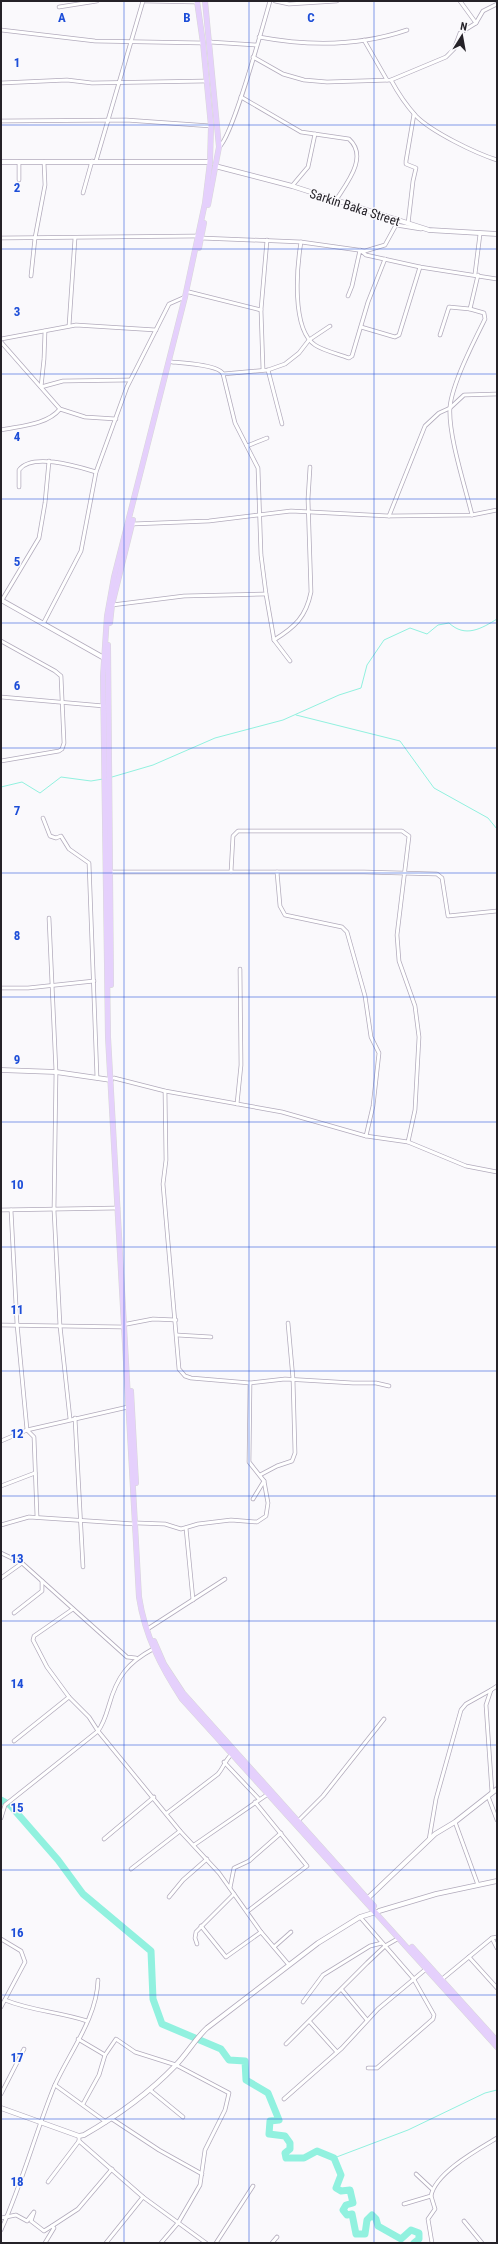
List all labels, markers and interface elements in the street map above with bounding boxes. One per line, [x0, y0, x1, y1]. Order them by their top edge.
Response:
text: A [58, 10, 66, 25]
text: B [183, 10, 191, 25]
text: C [307, 10, 315, 25]
north arrow [442, 16, 482, 56]
text: N [459, 20, 469, 34]
text: 1 [14, 55, 20, 70]
text: 2 [14, 180, 21, 195]
street label: Sarkin Baka Street [308, 186, 402, 229]
text: 3 [14, 304, 20, 319]
text: 4 [14, 429, 21, 444]
text: 5 [14, 554, 21, 569]
text: 6 [14, 678, 21, 693]
text: 7 [14, 803, 21, 818]
text: 8 [14, 928, 20, 943]
text: 9 [14, 1052, 20, 1067]
text: 10 [10, 1177, 24, 1192]
text: 11 [10, 1302, 24, 1317]
text: 12 [10, 1426, 24, 1441]
text: 13 [10, 1551, 24, 1566]
text: 14 [10, 1676, 24, 1691]
text: 15 [10, 1800, 24, 1815]
text: 16 [10, 1925, 24, 1940]
text: 17 [10, 2050, 24, 2065]
text: 18 [10, 2174, 24, 2189]

